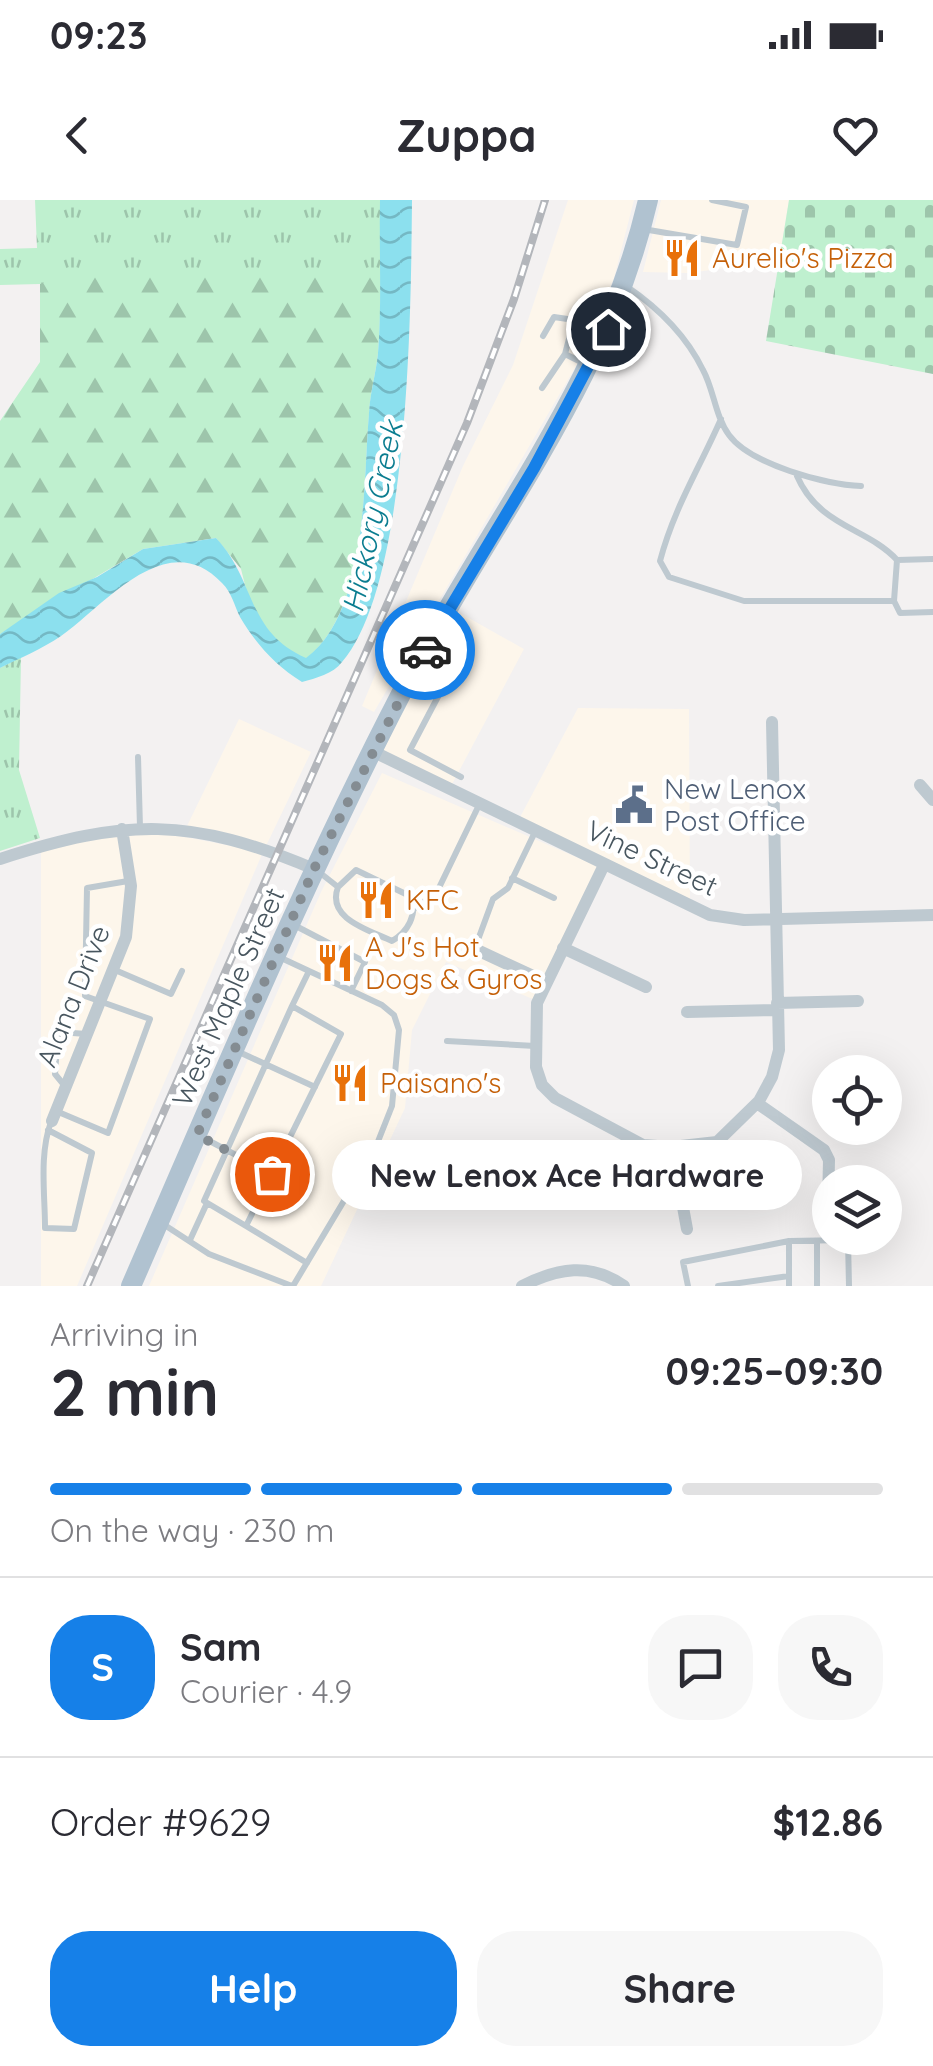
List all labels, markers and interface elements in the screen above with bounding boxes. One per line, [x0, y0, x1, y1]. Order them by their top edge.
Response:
text: 09:23 [50, 11, 147, 59]
text: Zuppa [396, 107, 537, 163]
icon: back [50, 108, 105, 163]
icon: heart [828, 108, 883, 163]
restaurant icon: Aurelio's Pizza [661, 237, 703, 279]
place label: Aurelio's Pizza [712, 240, 894, 275]
pin [566, 287, 651, 372]
icon: home [581, 302, 636, 357]
water label: Hickory Creek [333, 415, 411, 616]
courier [375, 600, 475, 700]
icon: car [398, 623, 453, 678]
place label: New Lenox Post Office [664, 771, 806, 838]
public building icon: New Lenox Post Office [613, 784, 655, 826]
street label: Vine Street [581, 812, 723, 903]
restaurant icon: KFC [355, 879, 397, 921]
street label: West Maple Street [164, 882, 292, 1112]
place label: KFC [406, 882, 459, 917]
street label: Alana Drive [28, 920, 117, 1072]
place label: A J's Hot Dogs & Gyros [365, 929, 542, 996]
restaurant icon: A J's Hot Dogs & Gyros [314, 942, 356, 984]
map controls [812, 1055, 902, 1255]
button: locate [812, 1055, 902, 1145]
restaurant icon: Paisano's [329, 1062, 371, 1104]
place label: Paisano's [380, 1065, 501, 1100]
pin [230, 1132, 315, 1217]
callout: New Lenox Ace Hardware [332, 1139, 802, 1209]
icon: bag [245, 1147, 300, 1202]
text: New Lenox Ace Hardware [370, 1155, 764, 1195]
button: layers [812, 1165, 902, 1255]
text: Arriving in [50, 1314, 199, 1354]
text: 09:25–09:30 [666, 1347, 883, 1395]
text: 2 min [50, 1351, 219, 1432]
text: On the way · 230 m [50, 1510, 335, 1550]
button: chat [648, 1615, 753, 1720]
button: phone [778, 1615, 883, 1720]
text: Sam [180, 1623, 262, 1671]
text: S [91, 1643, 114, 1691]
text: Courier · 4.9 [180, 1671, 352, 1711]
text: Order #9629 [50, 1798, 271, 1846]
text: $12.86 [773, 1798, 883, 1846]
button: Help [50, 1931, 457, 2046]
button: Share [477, 1931, 883, 2046]

